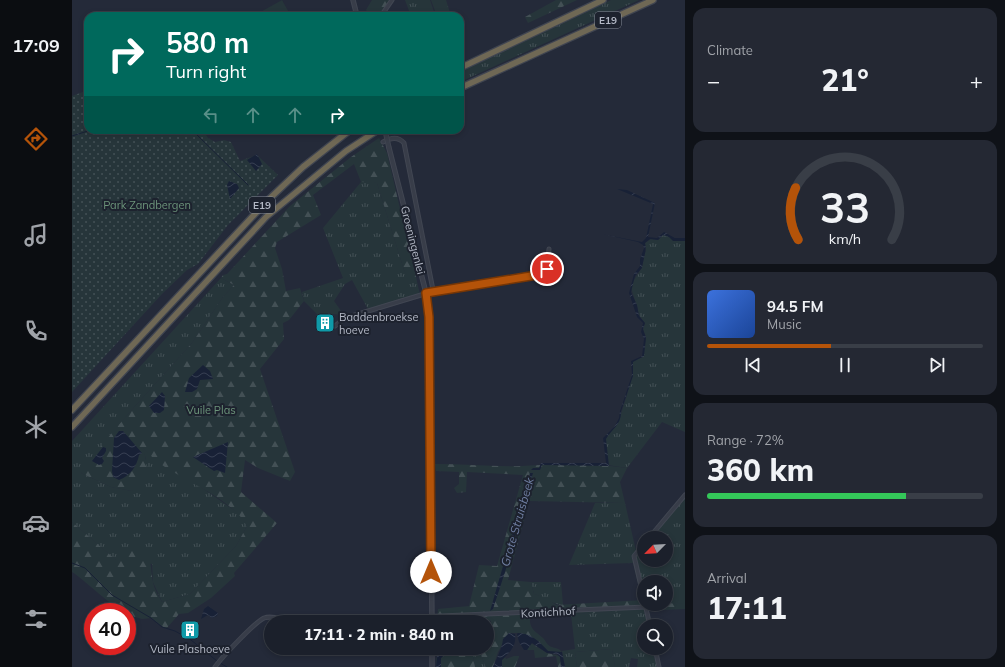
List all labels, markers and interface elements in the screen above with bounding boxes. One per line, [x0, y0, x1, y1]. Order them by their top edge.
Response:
road number: E19 [595, 12, 621, 28]
text: 580 m [166, 25, 249, 60]
icon: right [100, 28, 152, 80]
text: 17:09 [12, 34, 60, 57]
text: Climate [707, 42, 753, 58]
text: Turn right [166, 60, 246, 83]
text: 21° [821, 61, 869, 99]
text: − [707, 67, 720, 95]
text: + [970, 67, 983, 95]
icon: left [200, 104, 222, 126]
icon: ahead [242, 104, 264, 126]
icon: ahead [284, 104, 306, 126]
icon: right [326, 104, 348, 126]
icon: directions [22, 125, 50, 153]
text: 33 [820, 180, 870, 232]
road number: E19 [249, 197, 275, 213]
park label: Park Zandbergen [103, 198, 191, 212]
street label: Groeningenlei [398, 204, 428, 276]
icon: music [22, 221, 50, 249]
text: km/h [829, 229, 861, 247]
pin [530, 252, 564, 286]
icon: arrive [536, 258, 558, 280]
text: 94.5 FM [767, 297, 823, 316]
place label: Baddenbroekse hoeve [339, 310, 419, 337]
building icon: Baddenbroekse hoeve [314, 312, 336, 334]
text: Music [767, 316, 802, 332]
icon: phone [22, 317, 50, 345]
icon: previous [742, 354, 764, 376]
icon: pause [834, 354, 856, 376]
icon: next [926, 354, 948, 376]
park label: Vuile Plas [186, 403, 236, 417]
icon: climate [22, 413, 50, 441]
text: Range · 72% [707, 432, 784, 448]
text: 360 km [707, 451, 814, 489]
water label: Grote Struisbeek [497, 475, 537, 568]
icon: car [22, 509, 50, 537]
north arrow [637, 531, 673, 567]
map controls [637, 531, 673, 655]
position arrow [410, 551, 452, 593]
text: Arrival [707, 570, 747, 586]
button: sound [637, 575, 673, 611]
text: 17:11 [707, 589, 787, 627]
speed limit sign: 40 [84, 603, 136, 655]
street label: Kontichhof [521, 604, 576, 620]
icon: filters [22, 605, 50, 633]
building icon: Vuile Plashoeve [179, 619, 201, 641]
button: search [637, 619, 673, 655]
text: 17:11 · 2 min · 840 m [304, 625, 454, 644]
place label: Vuile Plashoeve [150, 642, 230, 656]

